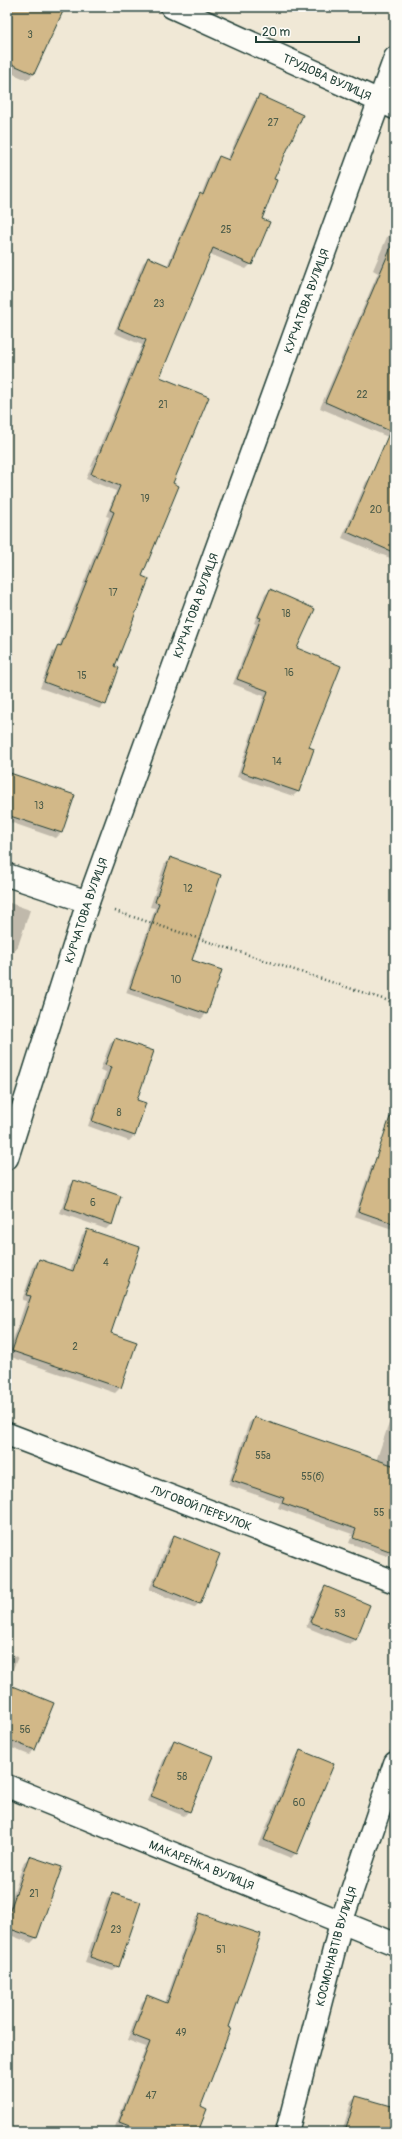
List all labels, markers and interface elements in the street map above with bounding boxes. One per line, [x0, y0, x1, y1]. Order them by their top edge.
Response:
scale bar [256, 18, 359, 44]
text: 20 m [262, 25, 291, 40]
house number: 3 [27, 29, 33, 41]
street label: ТРУДОВА ВУЛИЦЯ [280, 51, 373, 104]
house number: 27 [268, 117, 279, 129]
house number: 25 [220, 224, 232, 236]
street label: КУРЧАТОВА ВУЛИЦЯ [281, 247, 333, 356]
house number: 23 [154, 298, 165, 310]
house number: 22 [356, 389, 368, 401]
house number: 21 [158, 399, 168, 411]
house number: 19 [140, 493, 150, 505]
house number: 20 [370, 504, 382, 516]
street label: КУРЧАТОВА ВУЛИЦЯ [170, 551, 222, 660]
house number: 17 [108, 587, 118, 599]
house number: 18 [282, 608, 290, 620]
house number: 16 [284, 667, 294, 679]
house number: 15 [77, 670, 87, 682]
house number: 14 [272, 756, 282, 768]
house number: 13 [34, 800, 44, 812]
street label: КУРЧАТОВА ВУЛИЦЯ [62, 856, 112, 965]
house number: 12 [183, 883, 193, 895]
house number: 10 [171, 974, 182, 986]
house number: 8 [116, 1107, 122, 1119]
house number: 6 [90, 1197, 96, 1209]
house number: 4 [103, 1257, 109, 1269]
house number: 2 [72, 1341, 78, 1353]
house number: 55а [255, 1450, 271, 1462]
house number: 55(б) [301, 1471, 325, 1483]
street label: ЛУГОВОЙ ПЕРЕУЛОК [148, 1482, 254, 1535]
house number: 55 [374, 1507, 384, 1519]
house number: 53 [335, 1608, 346, 1620]
house number: 56 [19, 1724, 31, 1736]
house number: 58 [177, 1771, 187, 1783]
house number: 60 [293, 1797, 305, 1809]
street label: МАКАРЕНКА ВУЛИЦЯ [147, 1838, 256, 1894]
street label: КОСМОНАВТІВ ВУЛИЦЯ [313, 1885, 361, 2008]
house number: 21 [29, 1888, 39, 1900]
house number: 23 [111, 1924, 122, 1936]
house number: 51 [216, 1944, 226, 1956]
house number: 49 [176, 2027, 186, 2039]
house number: 47 [145, 2090, 157, 2102]

